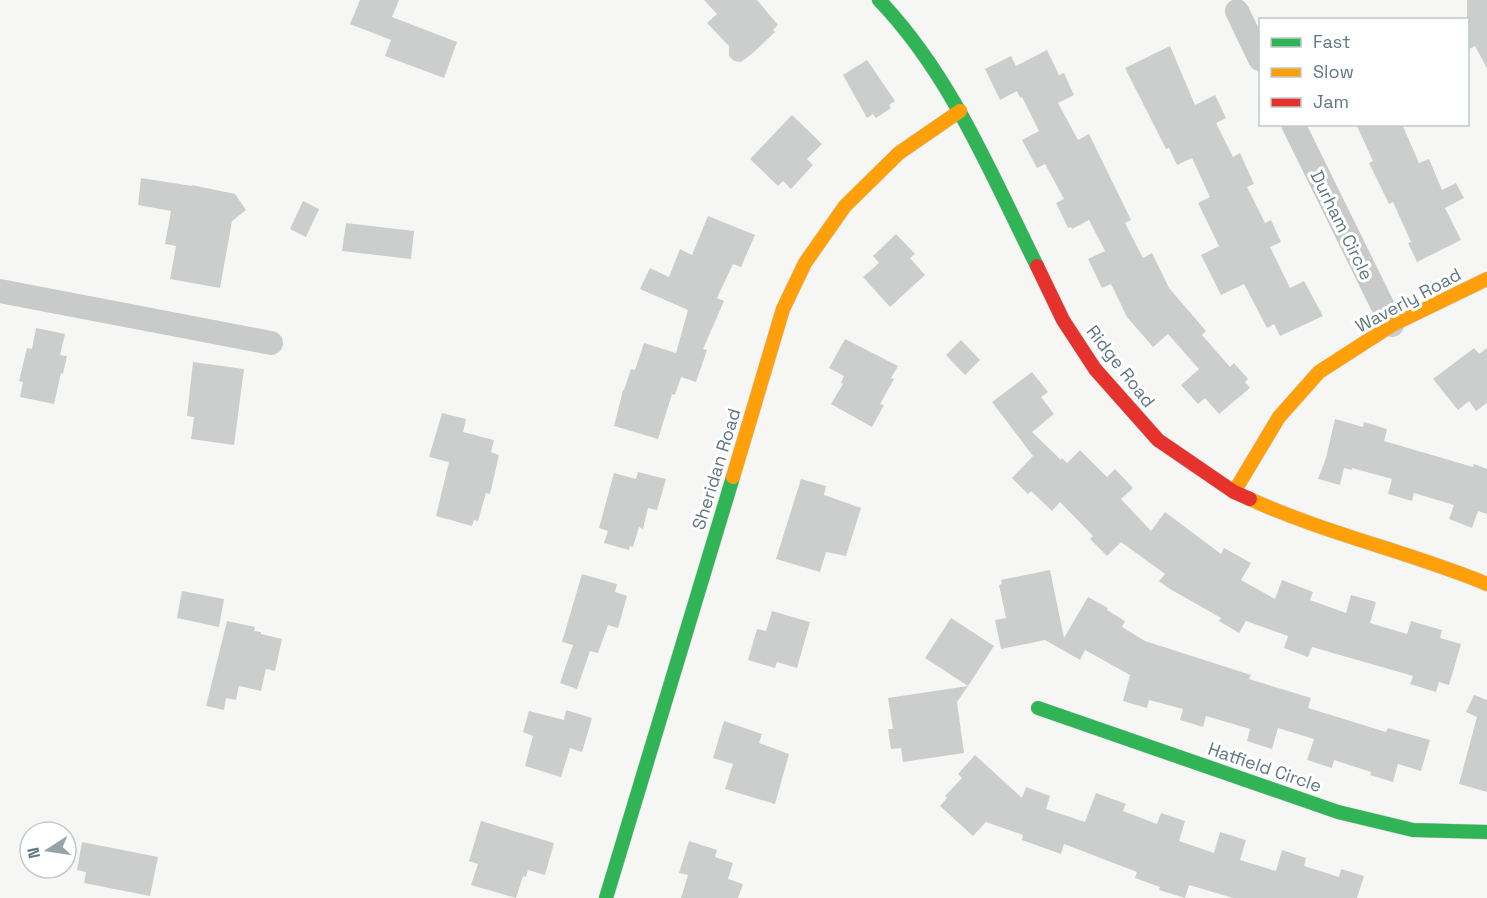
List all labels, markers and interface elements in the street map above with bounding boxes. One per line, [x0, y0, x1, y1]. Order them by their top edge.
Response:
legend [1259, 18, 1469, 126]
text: Fast [1313, 30, 1350, 53]
text: Slow [1313, 60, 1354, 83]
text: Jam [1313, 90, 1349, 113]
street label: Durham Circle [1305, 166, 1379, 284]
street label: Waverly Road [1351, 263, 1465, 337]
street label: Ridge Road [1082, 320, 1160, 412]
street label: Sheridan Road [687, 406, 745, 532]
street label: Hatfield Circle [1205, 737, 1325, 797]
north arrow [18, 820, 78, 880]
text: N [22, 846, 45, 860]

